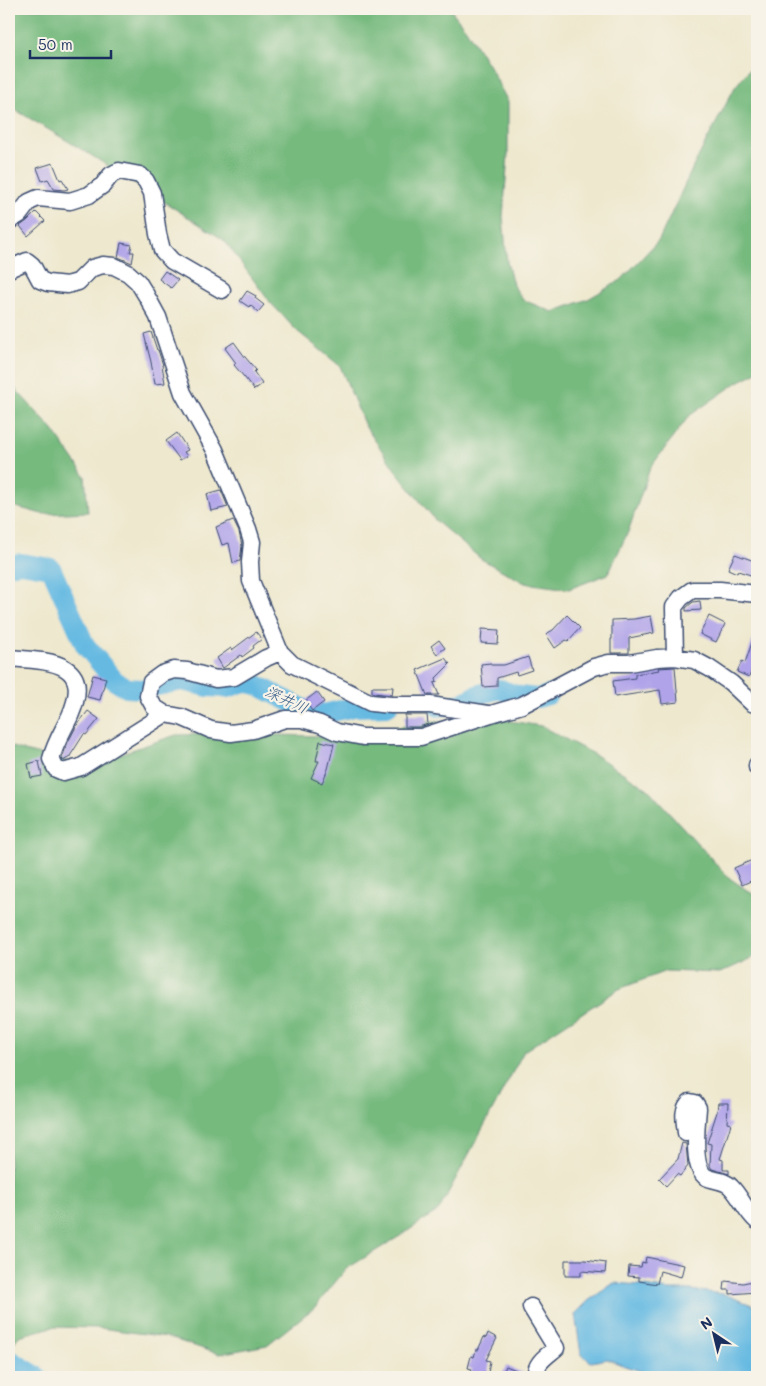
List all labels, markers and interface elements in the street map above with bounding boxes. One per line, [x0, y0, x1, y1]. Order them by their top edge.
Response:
scale bar [30, 28, 111, 60]
text: 50 m [38, 34, 73, 54]
water label: 深井川 [262, 680, 312, 718]
north arrow [688, 1308, 738, 1358]
text: N [696, 1312, 716, 1334]

